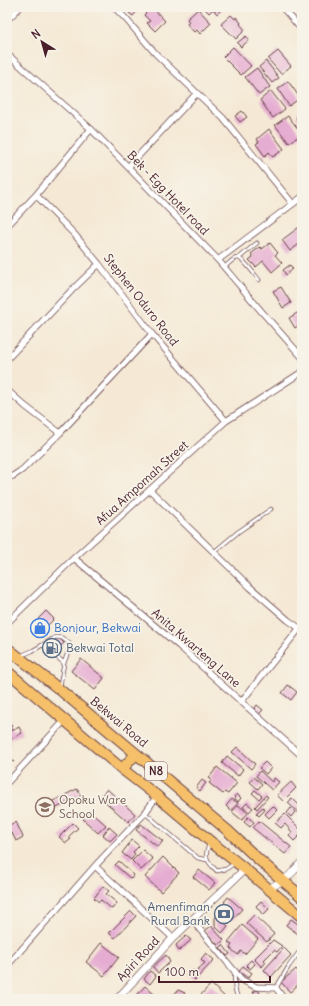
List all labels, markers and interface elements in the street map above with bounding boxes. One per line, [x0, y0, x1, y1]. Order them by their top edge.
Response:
north arrow [22, 22, 62, 62]
text: N [29, 26, 43, 42]
street label: Bek - Egg Hotel road [124, 148, 212, 238]
street label: Stephen Oduro Road [101, 251, 182, 349]
street label: Afua Ampomah Street [92, 437, 191, 528]
street label: Anita Kwarteng Lane [149, 605, 244, 690]
shop icon: Bonjour, Bekwai [29, 617, 51, 639]
place label: Bonjour, Bekwai [54, 620, 141, 635]
fuel station icon: Bekwai Total [41, 637, 63, 659]
place label: Bekwai Total [66, 640, 134, 655]
street label: Bekwai Road [88, 693, 151, 750]
road number: N8 [145, 762, 167, 780]
place label: Opoku Ware School [59, 792, 126, 821]
school or university icon: Opoku Ware School [34, 796, 56, 818]
place label: Amenfiman Rural Bank [147, 899, 210, 928]
bank icon: Amenfiman Rural Bank [213, 903, 235, 925]
street label: Apiri Road [113, 933, 162, 984]
scale bar [159, 958, 270, 984]
text: 100 m [165, 964, 199, 979]

